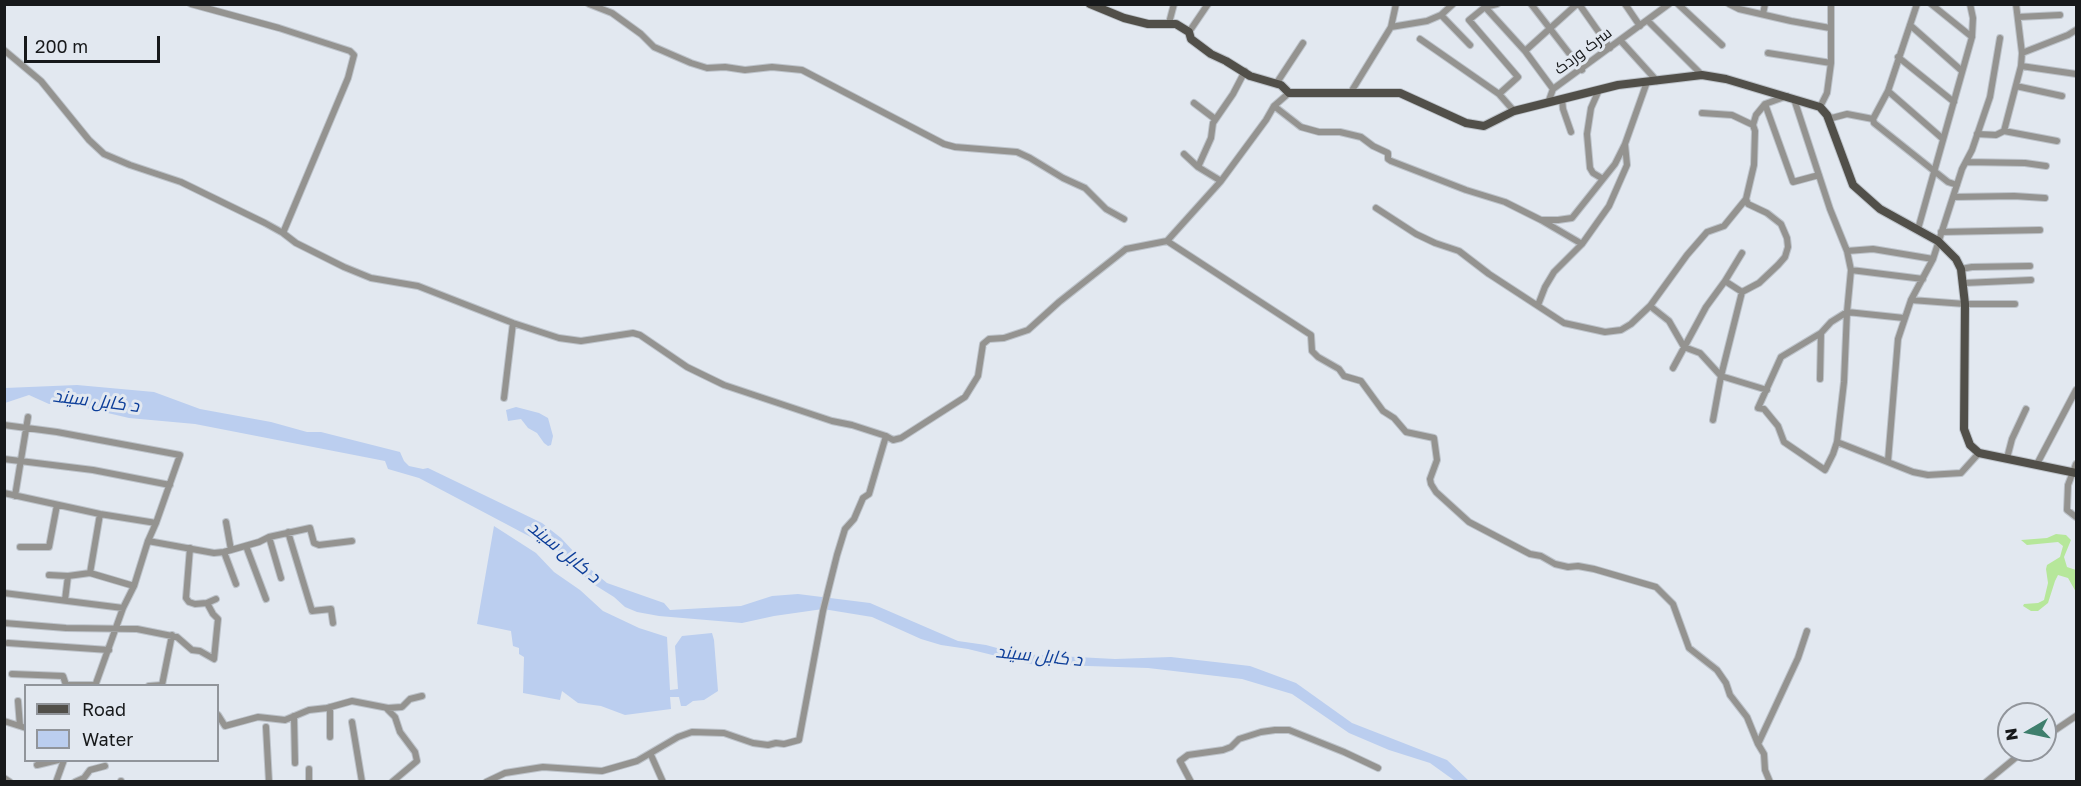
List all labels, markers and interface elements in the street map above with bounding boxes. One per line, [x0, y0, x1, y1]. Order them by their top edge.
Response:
street label: سرک وردک [1550, 23, 1616, 79]
scale bar [27, 24, 164, 62]
text: 200 m [35, 35, 88, 57]
water label: د کابل سيند [52, 385, 140, 417]
water label: د کابل سيند [523, 516, 605, 588]
water label: د کابل سيند [995, 641, 1083, 671]
legend [24, 684, 219, 762]
text: Road [82, 698, 126, 720]
north arrow [1997, 702, 2057, 762]
text: N [2000, 727, 2022, 742]
text: Water [82, 728, 133, 750]

